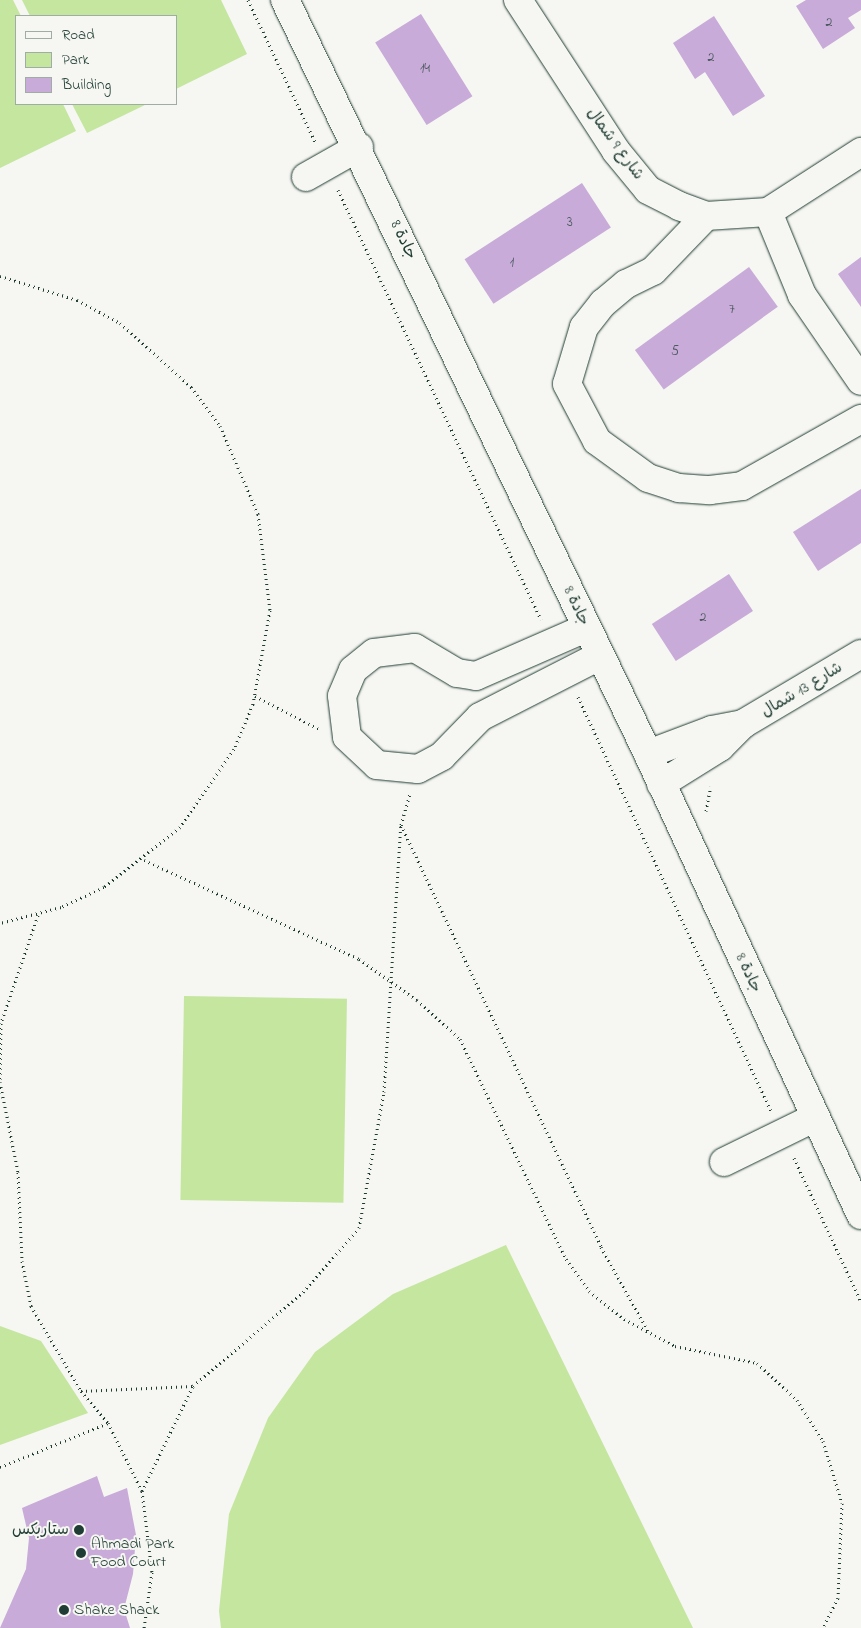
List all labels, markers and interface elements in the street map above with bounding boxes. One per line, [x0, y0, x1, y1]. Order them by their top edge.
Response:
legend [15, 15, 178, 105]
house number: 2 [826, 15, 832, 31]
text: Road [62, 24, 95, 46]
text: Park [62, 49, 89, 71]
house number: 2 [708, 50, 714, 66]
house number: 14 [420, 61, 430, 77]
text: Building [62, 74, 111, 96]
street label: شارع 9 شمال [582, 104, 648, 184]
house number: 3 [567, 215, 573, 231]
street label: جادة 8 [386, 217, 420, 263]
house number: 1 [510, 255, 514, 271]
house number: 7 [729, 302, 735, 318]
house number: 5 [671, 344, 679, 360]
street label: جادة 8 [559, 583, 593, 629]
house number: 2 [700, 610, 706, 626]
street label: شارع 13 شمال [758, 658, 846, 722]
street label: جادة 8 [731, 950, 765, 996]
place label: ستاربكس [12, 1520, 69, 1540]
marker: ستاربكس [73, 1524, 85, 1536]
place label: Ahmadi Park Food Court [91, 1534, 174, 1572]
marker: Ahmadi Park Food Court [75, 1547, 87, 1559]
place label: Shake Shack [74, 1600, 159, 1620]
marker: Shake Shack [58, 1604, 70, 1616]

